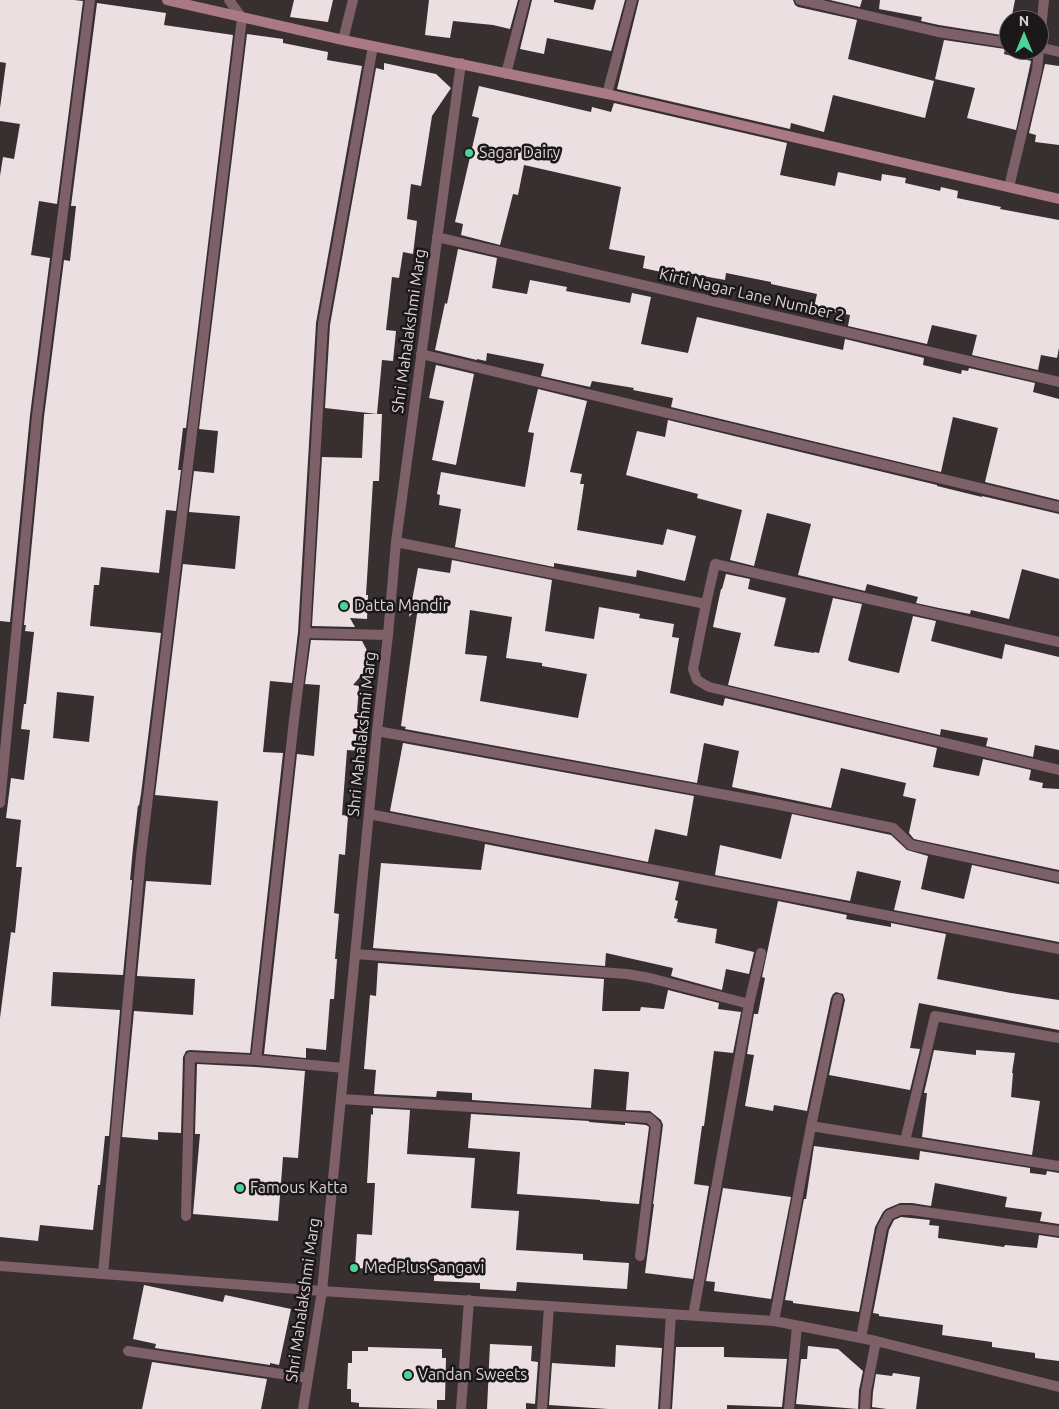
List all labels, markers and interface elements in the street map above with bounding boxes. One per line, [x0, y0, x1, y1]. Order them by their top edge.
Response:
north arrow [999, 10, 1049, 60]
text: N [1019, 13, 1029, 29]
place label: Sagar Dairy [479, 143, 560, 163]
marker: Sagar Dairy [463, 147, 475, 159]
street label: Shri Mahalakshmi Marg [388, 247, 430, 415]
street label: Kirti Nagar Lane Number 2 [657, 264, 847, 326]
place label: Datta Mandir [354, 596, 449, 616]
marker: Datta Mandir [338, 600, 350, 612]
street label: Shri Mahalakshmi Marg [344, 650, 380, 818]
place label: Famous Katta [250, 1178, 348, 1198]
marker: Famous Katta [234, 1182, 246, 1194]
street label: Shri Mahalakshmi Marg [282, 1216, 324, 1384]
place label: MedPlus Sangavi [364, 1258, 484, 1278]
marker: MedPlus Sangavi [348, 1262, 360, 1274]
place label: Vandan Sweets [418, 1365, 527, 1385]
marker: Vandan Sweets [402, 1369, 414, 1381]

